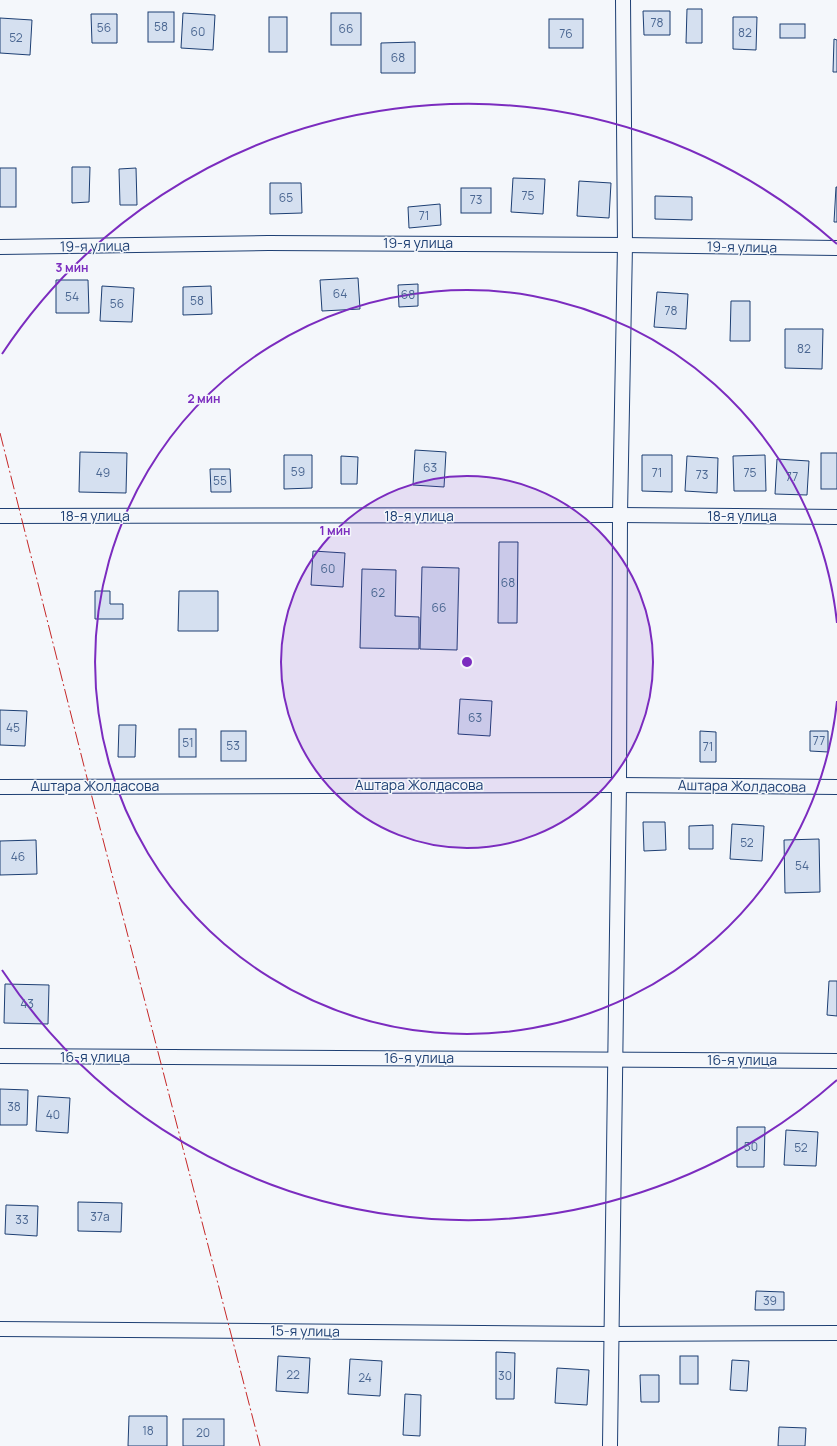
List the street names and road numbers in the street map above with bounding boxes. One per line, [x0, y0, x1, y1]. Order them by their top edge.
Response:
street label: 19-я улица [383, 233, 453, 252]
street label: 19-я улица [60, 235, 130, 256]
street label: 19-я улица [707, 236, 777, 257]
street label: 18-я улица [60, 506, 130, 525]
street label: 18-я улица [384, 506, 454, 525]
street label: 18-я улица [707, 506, 777, 525]
street label: Аштара Жолдасова [355, 775, 483, 794]
street label: Аштара Жолдасова [678, 775, 806, 796]
street label: Аштара Жолдасова [31, 776, 159, 795]
street label: 16-я улица [60, 1047, 130, 1066]
street label: 16-я улица [384, 1048, 454, 1067]
street label: 16-я улица [707, 1050, 777, 1069]
street label: 15-я улица [270, 1320, 340, 1341]

